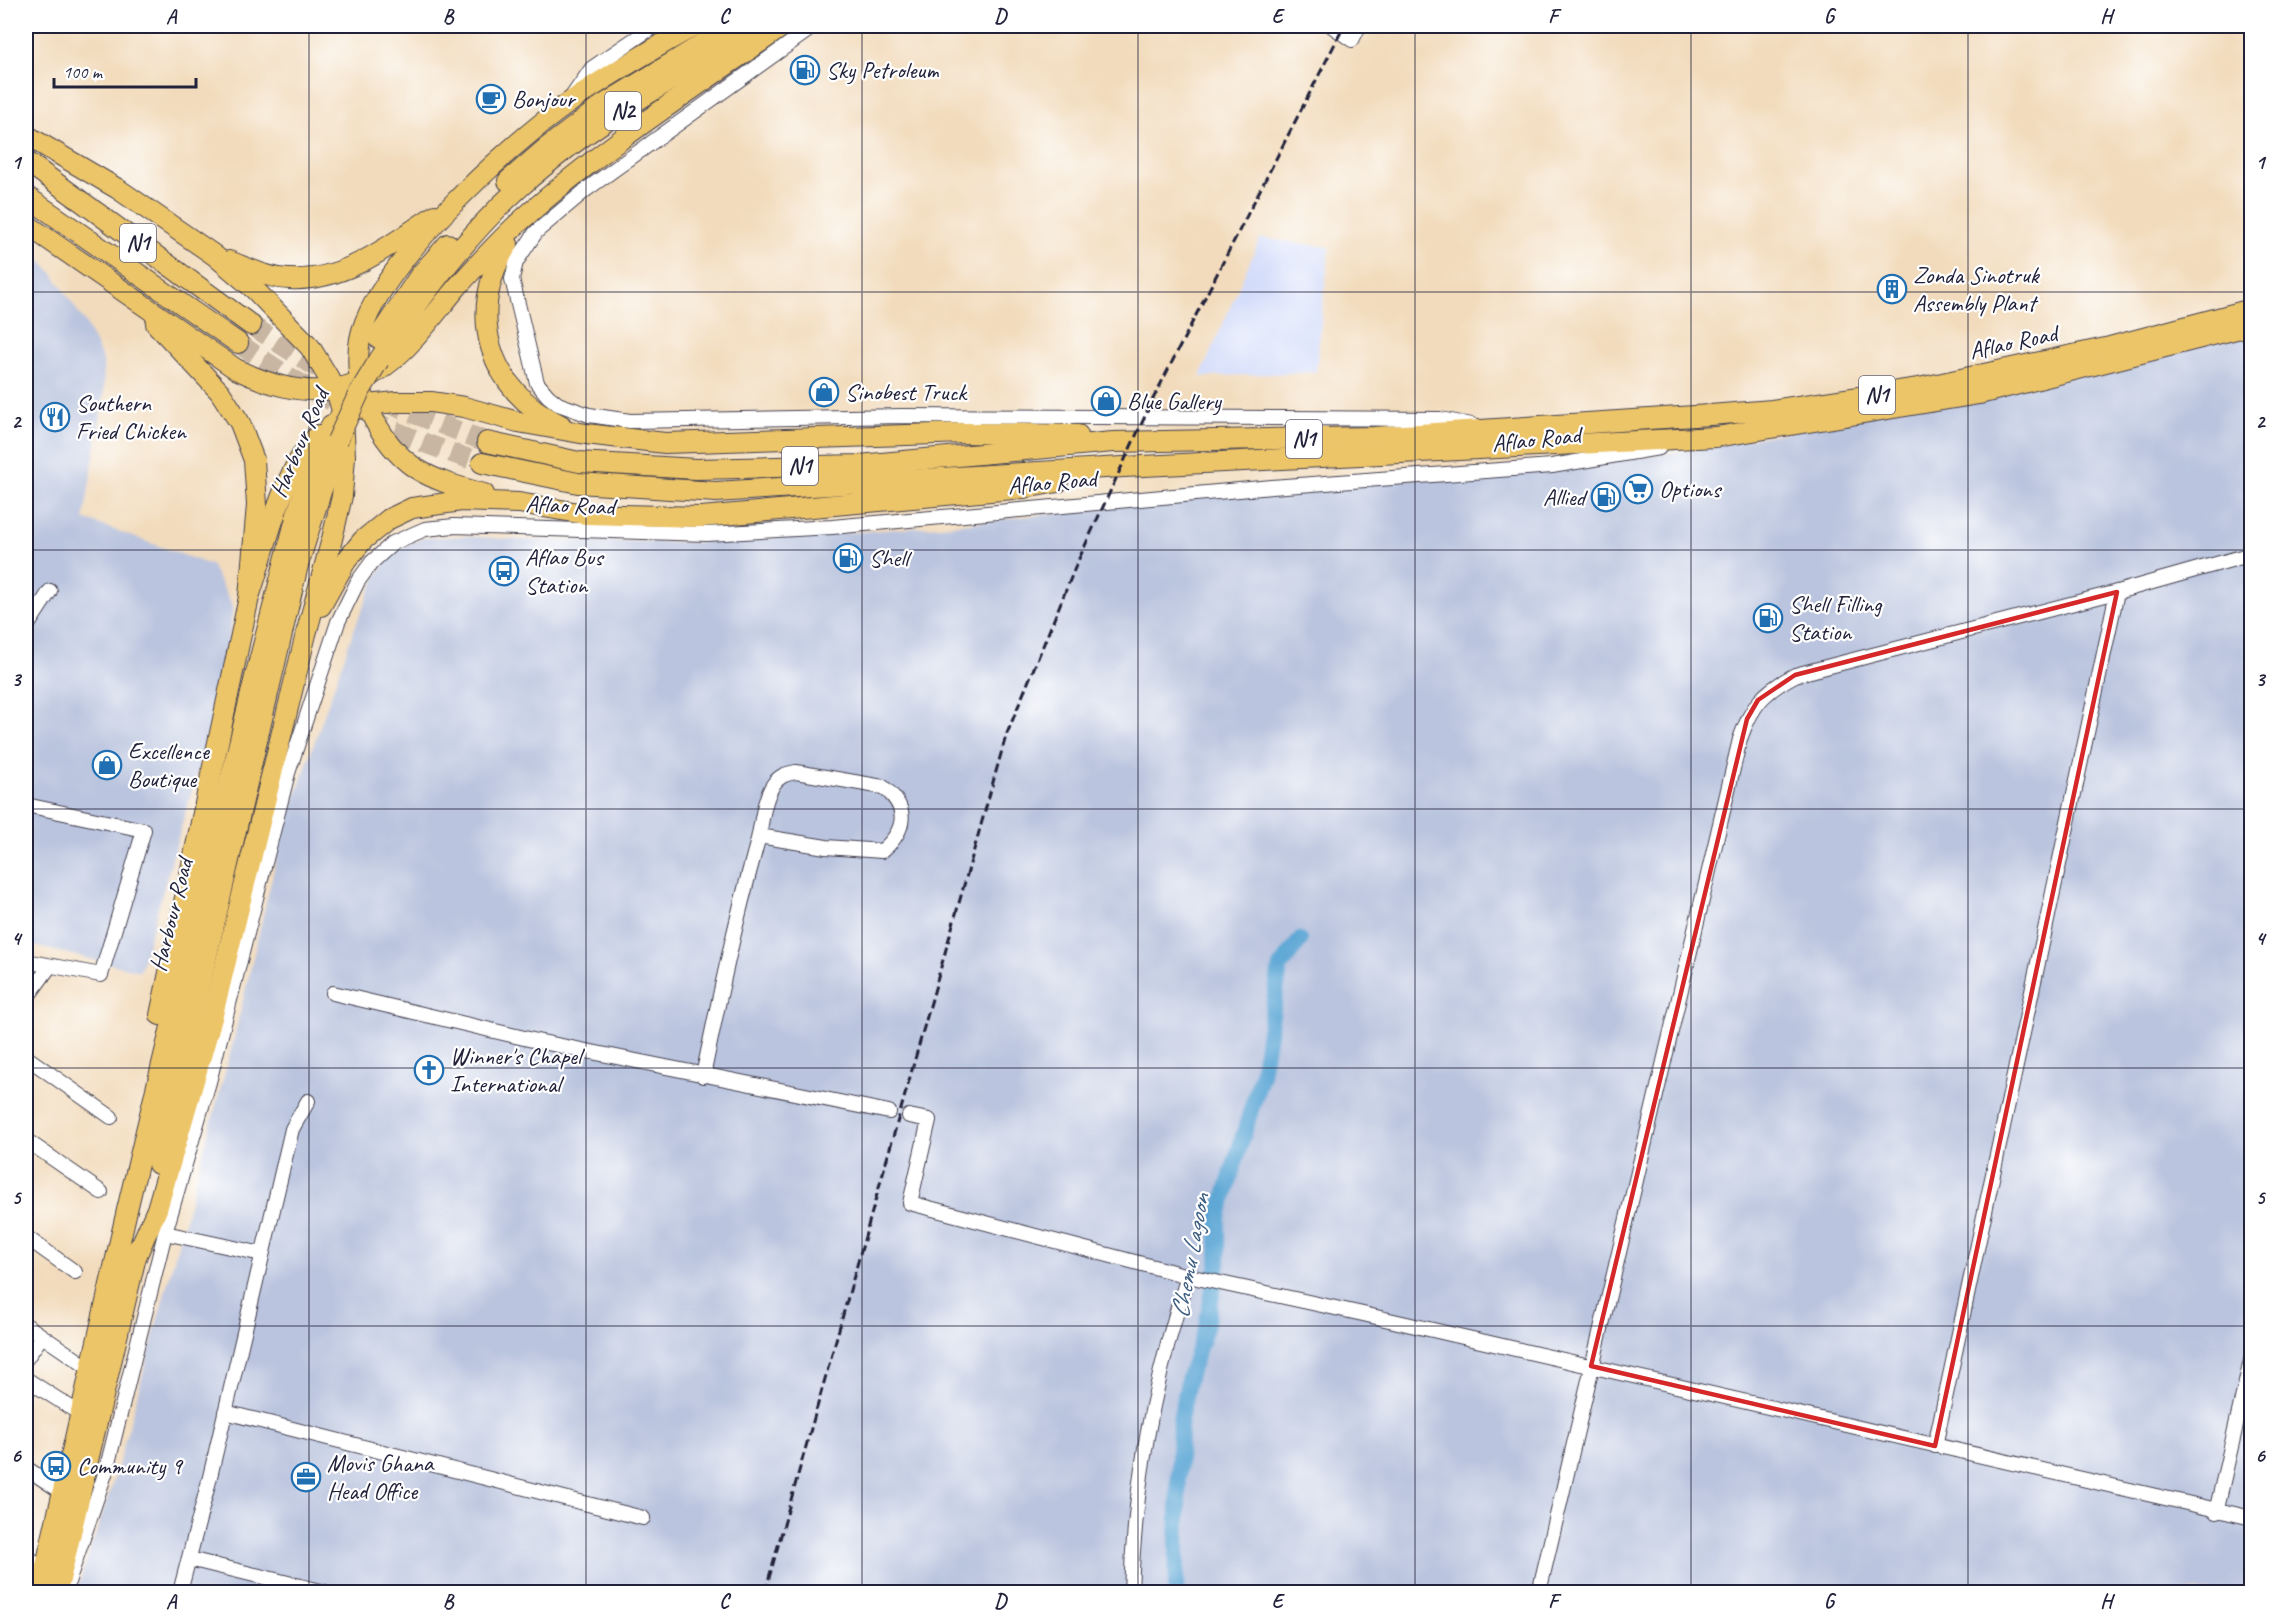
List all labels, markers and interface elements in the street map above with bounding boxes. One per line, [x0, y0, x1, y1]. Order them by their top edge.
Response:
text: A [166, 4, 178, 29]
text: B [443, 4, 455, 29]
text: C [719, 4, 731, 29]
text: D [994, 4, 1008, 29]
text: E [1272, 4, 1286, 29]
text: F [1548, 4, 1562, 29]
text: G [1824, 4, 1837, 29]
text: H [2100, 4, 2115, 29]
scale bar [54, 51, 196, 89]
fuel station icon: Sky Petroleum [789, 54, 821, 86]
place label: Sky Petroleum [826, 55, 939, 85]
text: 100 m [63, 61, 104, 83]
cafe icon: Bonjour [475, 83, 507, 115]
place label: Bonjour [512, 84, 577, 114]
road number: N2 [605, 92, 641, 130]
text: 1 [12, 150, 23, 175]
text: 1 [2256, 150, 2267, 175]
road number: N1 [120, 224, 156, 262]
place label: Zonda Sinotruk Assembly Plant [1913, 260, 2041, 318]
building icon: Zonda Sinotruk Assembly Plant [1876, 273, 1908, 305]
street label: Aflao Road [1966, 317, 2063, 366]
shop icon: Sinobest Truck [808, 376, 840, 408]
road number: N1 [1859, 376, 1895, 414]
place label: Sinobest Truck [845, 377, 968, 407]
street label: Harbour Road [263, 381, 337, 502]
shop icon: Blue Gallery [1090, 385, 1122, 417]
place label: Blue Gallery [1127, 386, 1223, 416]
place label: Southern Fried Chicken [76, 388, 187, 446]
restaurant icon: Southern Fried Chicken [39, 401, 71, 433]
text: 2 [12, 409, 23, 434]
text: 2 [2256, 409, 2267, 434]
street label: Aflao Road [1490, 419, 1585, 459]
road number: N1 [1286, 420, 1322, 458]
road number: N1 [782, 447, 818, 485]
street label: Aflao Road [1006, 463, 1101, 501]
supermarket icon: Options [1622, 473, 1654, 505]
place label: Options [1659, 474, 1723, 504]
fuel station icon: Allied [1590, 481, 1622, 513]
place label: Allied [1543, 482, 1589, 512]
street label: Aflao Road [525, 488, 619, 522]
place label: Aflao Bus Station [525, 542, 605, 600]
fuel station icon: Shell [832, 542, 864, 574]
place label: Shell [869, 543, 912, 573]
bus stop icon: Aflao Bus Station [488, 555, 520, 587]
place label: Shell Filling Station [1789, 589, 1883, 647]
fuel station icon: Shell Filling Station [1752, 602, 1784, 634]
text: 3 [12, 667, 23, 692]
text: 3 [2256, 667, 2267, 692]
place label: Excellence Boutique [128, 736, 211, 794]
shop icon: Excellence Boutique [91, 749, 123, 781]
street label: Harbour Road [143, 852, 200, 974]
text: 4 [12, 926, 24, 951]
text: 4 [2256, 926, 2268, 951]
place label: Winner's Chapel International [450, 1041, 585, 1099]
church icon: Winner's Chapel International [413, 1054, 445, 1086]
text: 5 [12, 1185, 23, 1210]
text: 5 [2256, 1185, 2267, 1210]
water label: Chemu Lagoon [1163, 1189, 1218, 1321]
text: 6 [11, 1443, 22, 1468]
text: 6 [2255, 1443, 2266, 1468]
place label: Movis Ghana Head Office [327, 1448, 435, 1506]
bus stop icon: Community 9 [40, 1450, 72, 1482]
place label: Community 9 [77, 1451, 184, 1481]
office icon: Movis Ghana Head Office [290, 1461, 322, 1493]
text: A [166, 1589, 178, 1614]
text: B [443, 1589, 455, 1614]
text: C [719, 1589, 731, 1614]
text: D [994, 1589, 1008, 1614]
text: E [1272, 1589, 1286, 1614]
text: F [1548, 1589, 1562, 1614]
text: G [1824, 1589, 1837, 1614]
text: H [2100, 1589, 2115, 1614]

